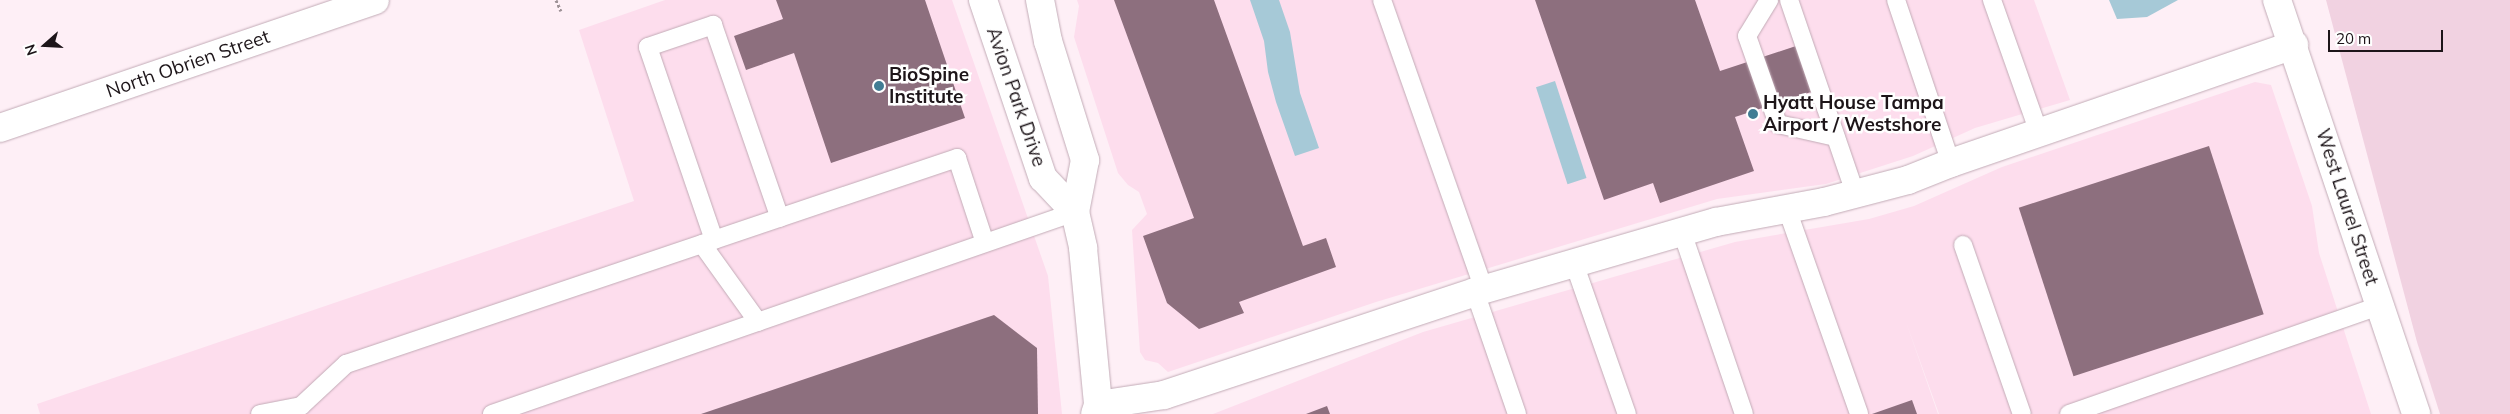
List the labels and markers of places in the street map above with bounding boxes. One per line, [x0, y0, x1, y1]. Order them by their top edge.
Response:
place label: BioSpine Institute [889, 64, 969, 108]
marker: BioSpine Institute [873, 80, 885, 92]
place label: Hyatt House Tampa Airport / Westshore [1763, 92, 1944, 136]
marker: Hyatt House Tampa Airport / Westshore [1747, 108, 1759, 120]

